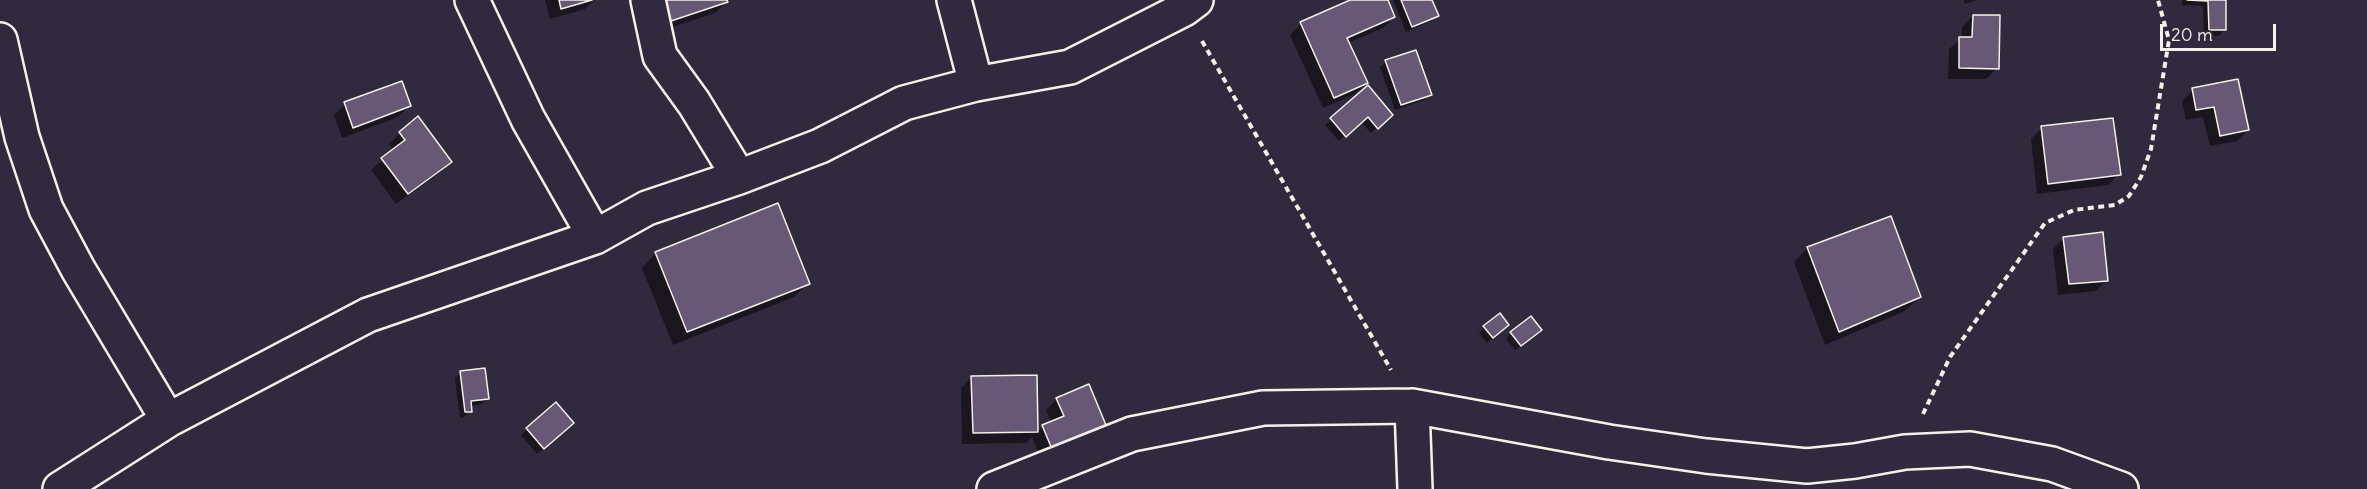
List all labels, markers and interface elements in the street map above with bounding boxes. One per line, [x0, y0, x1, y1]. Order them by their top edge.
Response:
scale bar [2163, 12, 2278, 50]
text: 20 m [2171, 23, 2213, 46]

